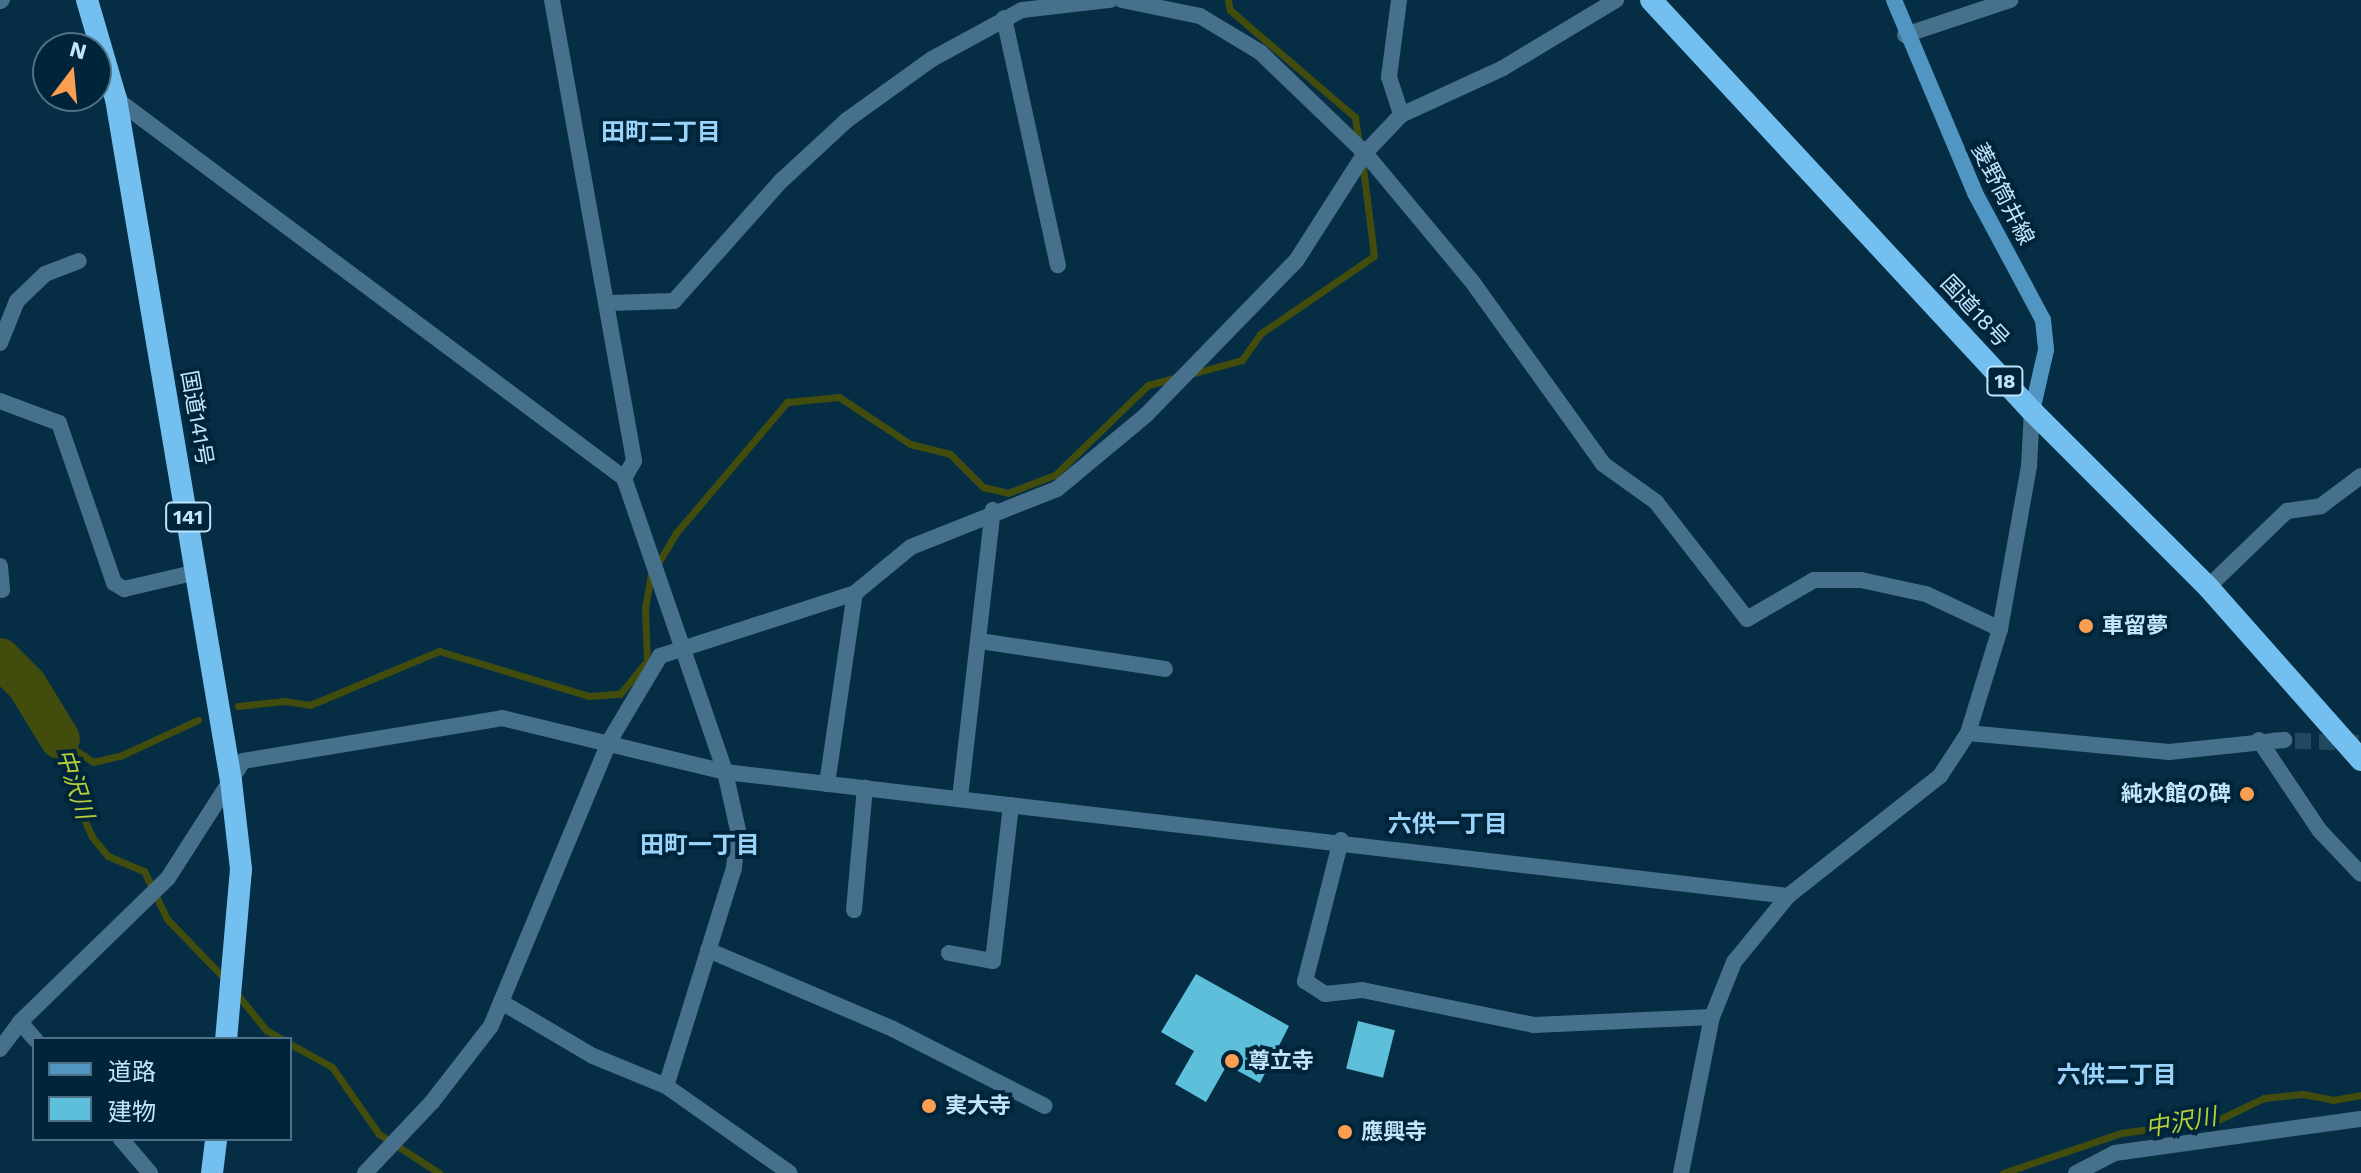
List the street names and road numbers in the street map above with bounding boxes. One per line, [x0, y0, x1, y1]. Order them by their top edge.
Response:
street label: 菱野筒井線 [1966, 139, 2040, 249]
street label: 国道18号 [1935, 270, 2015, 352]
road number: 18 [1985, 365, 2025, 397]
street label: 国道141号 [176, 368, 218, 468]
road number: 141 [164, 501, 212, 533]

